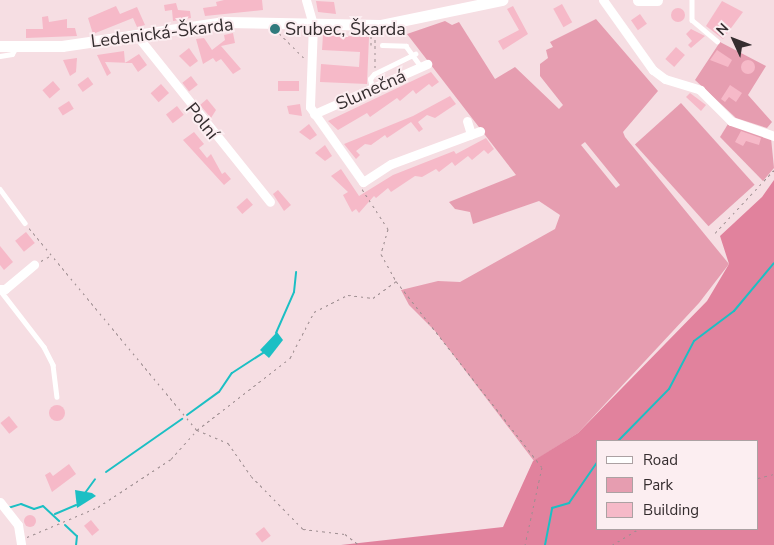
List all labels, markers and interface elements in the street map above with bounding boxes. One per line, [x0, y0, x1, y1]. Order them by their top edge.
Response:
street label: Ledenická-Škarda [89, 14, 235, 52]
north arrow [709, 15, 759, 65]
place label: Srubec, Škarda [285, 18, 406, 40]
text: N [712, 19, 733, 40]
marker: Srubec, Škarda [269, 23, 281, 35]
street label: Slunečná [333, 65, 409, 115]
street label: Polní [181, 98, 223, 144]
legend [596, 440, 759, 530]
text: Road [643, 450, 678, 470]
text: Park [643, 475, 673, 495]
text: Building [643, 500, 699, 520]

